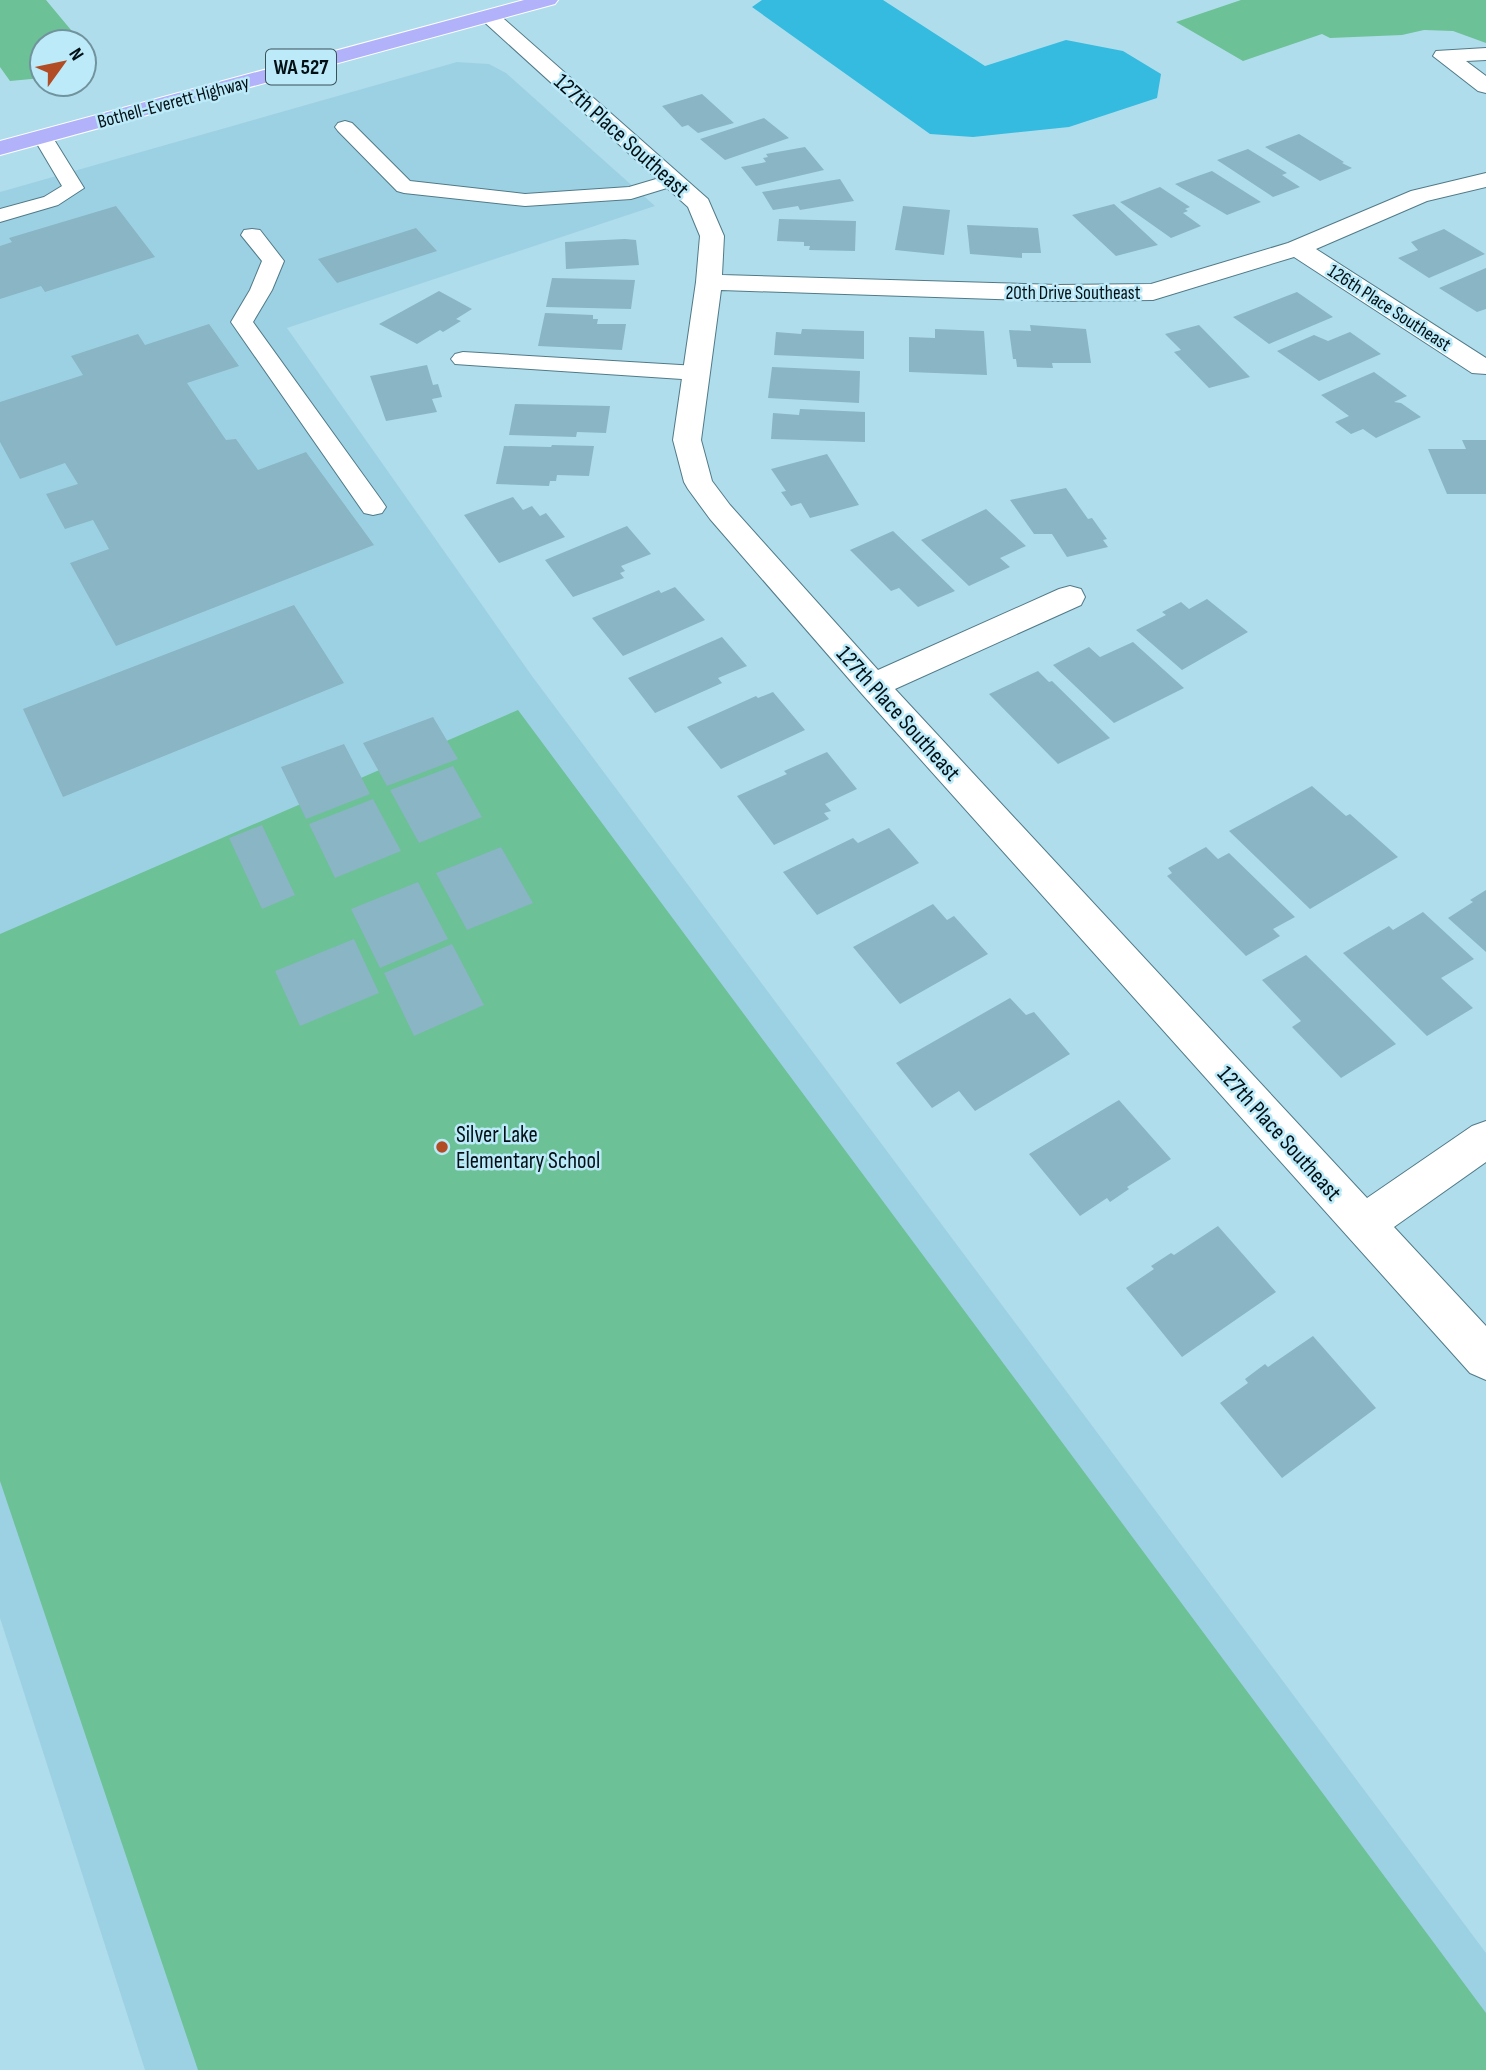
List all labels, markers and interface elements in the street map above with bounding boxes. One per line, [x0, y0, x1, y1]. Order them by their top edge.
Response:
north arrow [28, 28, 98, 98]
text: N [64, 44, 88, 65]
road number: WA 527 [266, 50, 336, 84]
street label: 127th Place Southeast [548, 68, 695, 204]
street label: Bothell-Everett Highway [95, 71, 252, 134]
street label: 126th Place Southeast [1323, 260, 1455, 357]
street label: 20th Drive Southeast [1006, 282, 1141, 305]
street label: 127th Place Southeast [830, 640, 966, 787]
street label: 127th Place Southeast [1211, 1060, 1347, 1207]
place label: Silver Lake Elementary School [456, 1121, 600, 1175]
marker: Silver Lake Elementary School [434, 1139, 450, 1155]

